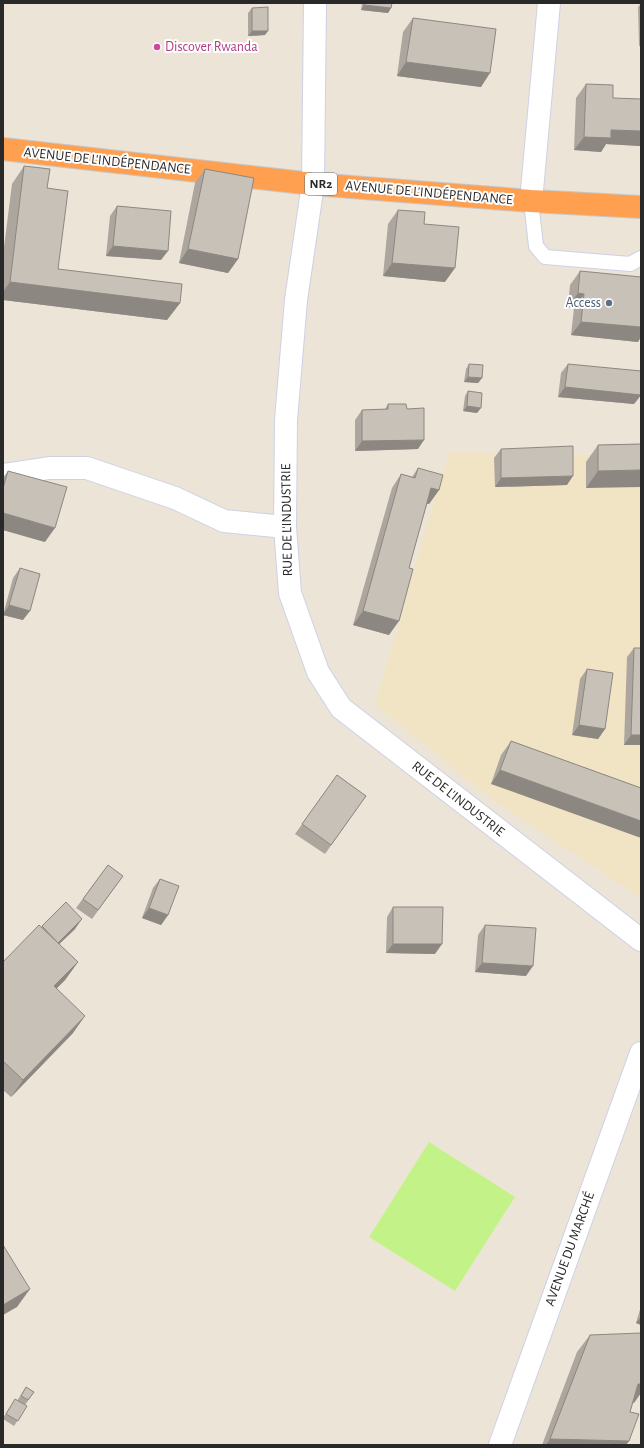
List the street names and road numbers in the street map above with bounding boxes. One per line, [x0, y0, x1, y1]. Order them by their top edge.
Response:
street label: AVENUE DE L'INDÉPENDANCE [23, 142, 192, 177]
road number: NR2 [305, 173, 337, 195]
street label: AVENUE DE L'INDÉPENDANCE [345, 176, 514, 207]
street label: RUE DE L'INDUSTRIE [279, 463, 295, 577]
street label: RUE DE L'INDUSTRIE [409, 759, 507, 839]
street label: AVENUE DU MARCHÉ [540, 1189, 597, 1308]

